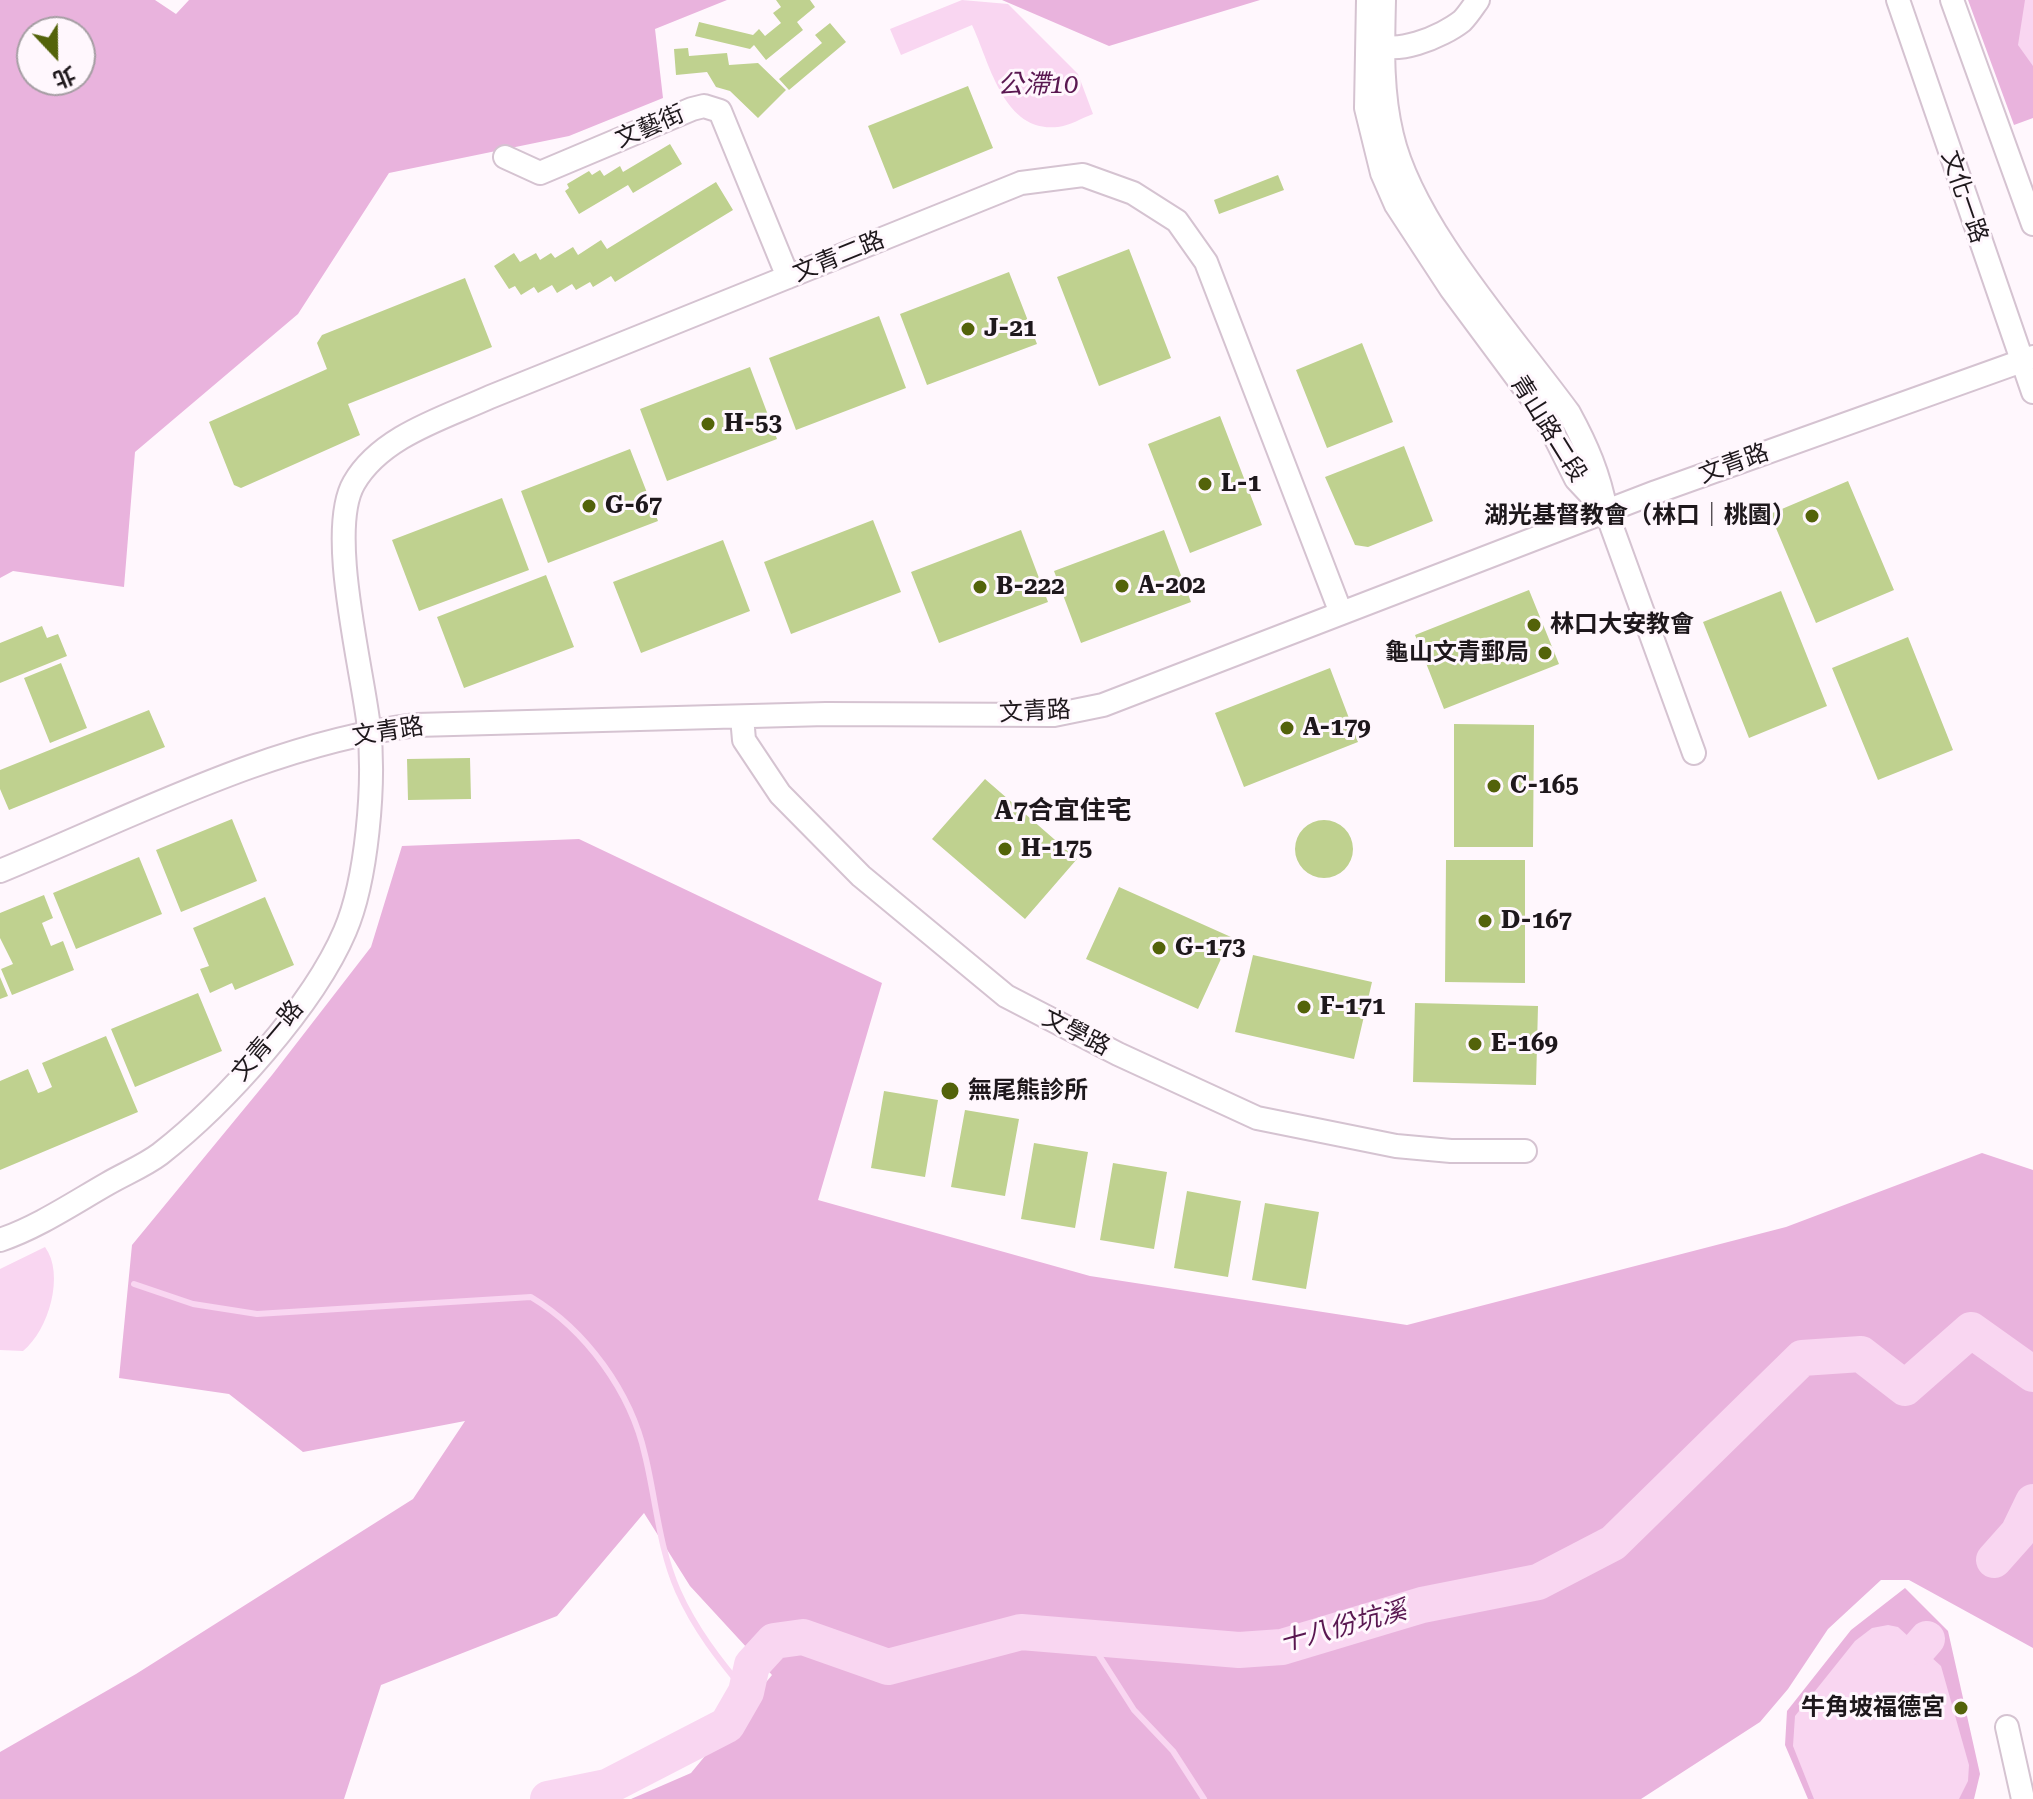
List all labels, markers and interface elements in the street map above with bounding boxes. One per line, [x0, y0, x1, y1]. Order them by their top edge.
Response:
north arrow [16, 16, 96, 96]
text: 北 [50, 61, 79, 93]
water label: 公滯10 [997, 69, 1079, 101]
street label: 文藝街 [611, 100, 689, 154]
street label: 文化一路 [1935, 147, 1993, 247]
street label: 文青二路 [789, 226, 889, 288]
place label: J-21 [984, 315, 1036, 343]
marker: J-21 [959, 320, 977, 338]
street label: 青山路二段 [1504, 370, 1592, 488]
place label: H-53 [724, 410, 782, 438]
marker: H-53 [699, 415, 717, 433]
street label: 文青路 [1695, 438, 1773, 490]
place label: L-1 [1221, 470, 1261, 498]
marker: L-1 [1196, 475, 1214, 493]
place label: G-67 [605, 492, 662, 520]
marker: G-67 [580, 497, 598, 515]
place label: 湖光基督教會（林口｜桃園） [1484, 502, 1796, 530]
marker: 湖光基督教會（林口｜桃園） [1803, 507, 1821, 525]
place label: A-202 [1138, 572, 1206, 600]
place label: B-222 [996, 573, 1065, 601]
marker: A-202 [1113, 577, 1131, 595]
marker: B-222 [971, 578, 989, 596]
place label: 林口大安教會 [1550, 611, 1694, 639]
marker: 林口大安教會 [1525, 616, 1543, 634]
place label: 龜山文青郵局 [1385, 639, 1529, 667]
marker: 龜山文青郵局 [1536, 644, 1554, 662]
street label: 文青路 [998, 696, 1072, 728]
street label: 文青路 [350, 712, 426, 752]
place label: A-179 [1303, 714, 1371, 742]
marker: A-179 [1278, 719, 1296, 737]
place label: C-165 [1510, 772, 1579, 800]
marker: C-165 [1485, 777, 1503, 795]
district label: A7合宜住宅 [994, 795, 1132, 827]
place label: H-175 [1021, 835, 1092, 863]
marker: H-175 [996, 840, 1014, 858]
place label: D-167 [1501, 907, 1572, 935]
marker: D-167 [1476, 912, 1494, 930]
place label: G-173 [1175, 934, 1246, 962]
marker: G-173 [1150, 939, 1168, 957]
place label: F-171 [1320, 993, 1385, 1021]
street label: 文青一路 [226, 995, 310, 1087]
marker: F-171 [1295, 998, 1313, 1016]
street label: 文學路 [1037, 1004, 1115, 1062]
place label: E-169 [1491, 1030, 1558, 1058]
marker: E-169 [1466, 1035, 1484, 1053]
place label: 無尾熊診所 [968, 1077, 1088, 1105]
marker: 無尾熊診所 [939, 1080, 961, 1102]
water label: 十八份坑溪 [1276, 1595, 1410, 1659]
place label: 牛角坡福德宮 [1801, 1694, 1945, 1722]
marker: 牛角坡福德宮 [1952, 1699, 1970, 1717]

